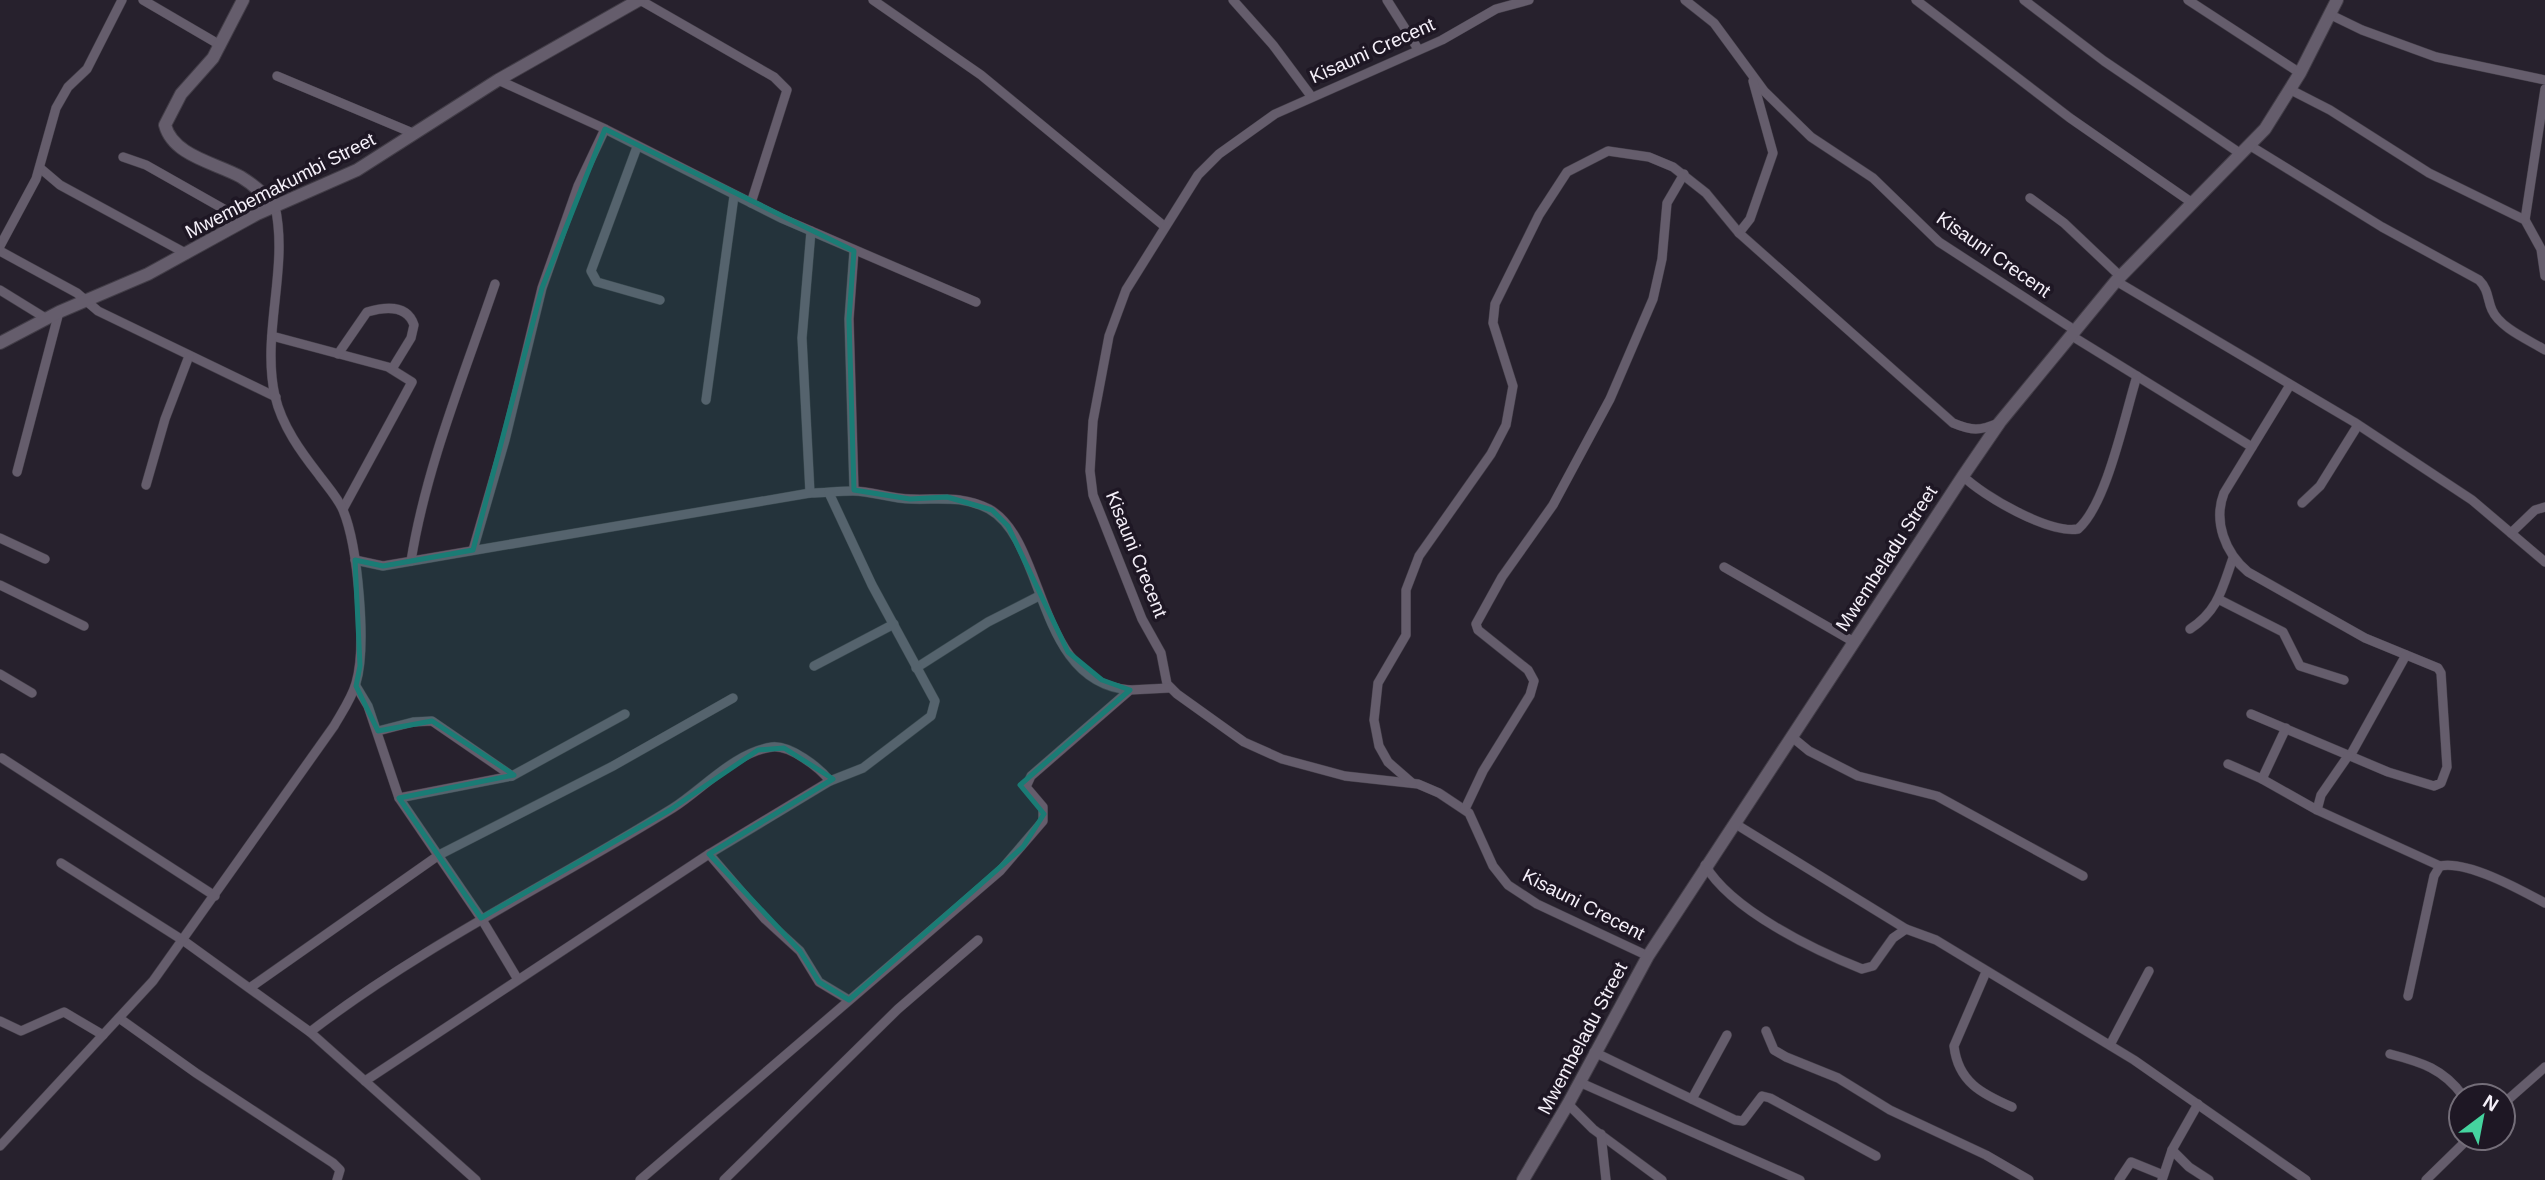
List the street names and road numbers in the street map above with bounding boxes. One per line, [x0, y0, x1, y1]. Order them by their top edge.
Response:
street label: Kisauni Crecent [1307, 13, 1438, 87]
street label: Mwembemakumbi Street [182, 128, 379, 242]
street label: Kisauni Crecent [1933, 207, 2055, 302]
street label: Mwembeladu Street [1832, 481, 1942, 635]
street label: Kisauni Crecent [1102, 488, 1172, 621]
street label: Kisauni Crecent [1519, 865, 1649, 945]
street label: Mwembeladu Street [1534, 958, 1632, 1118]

